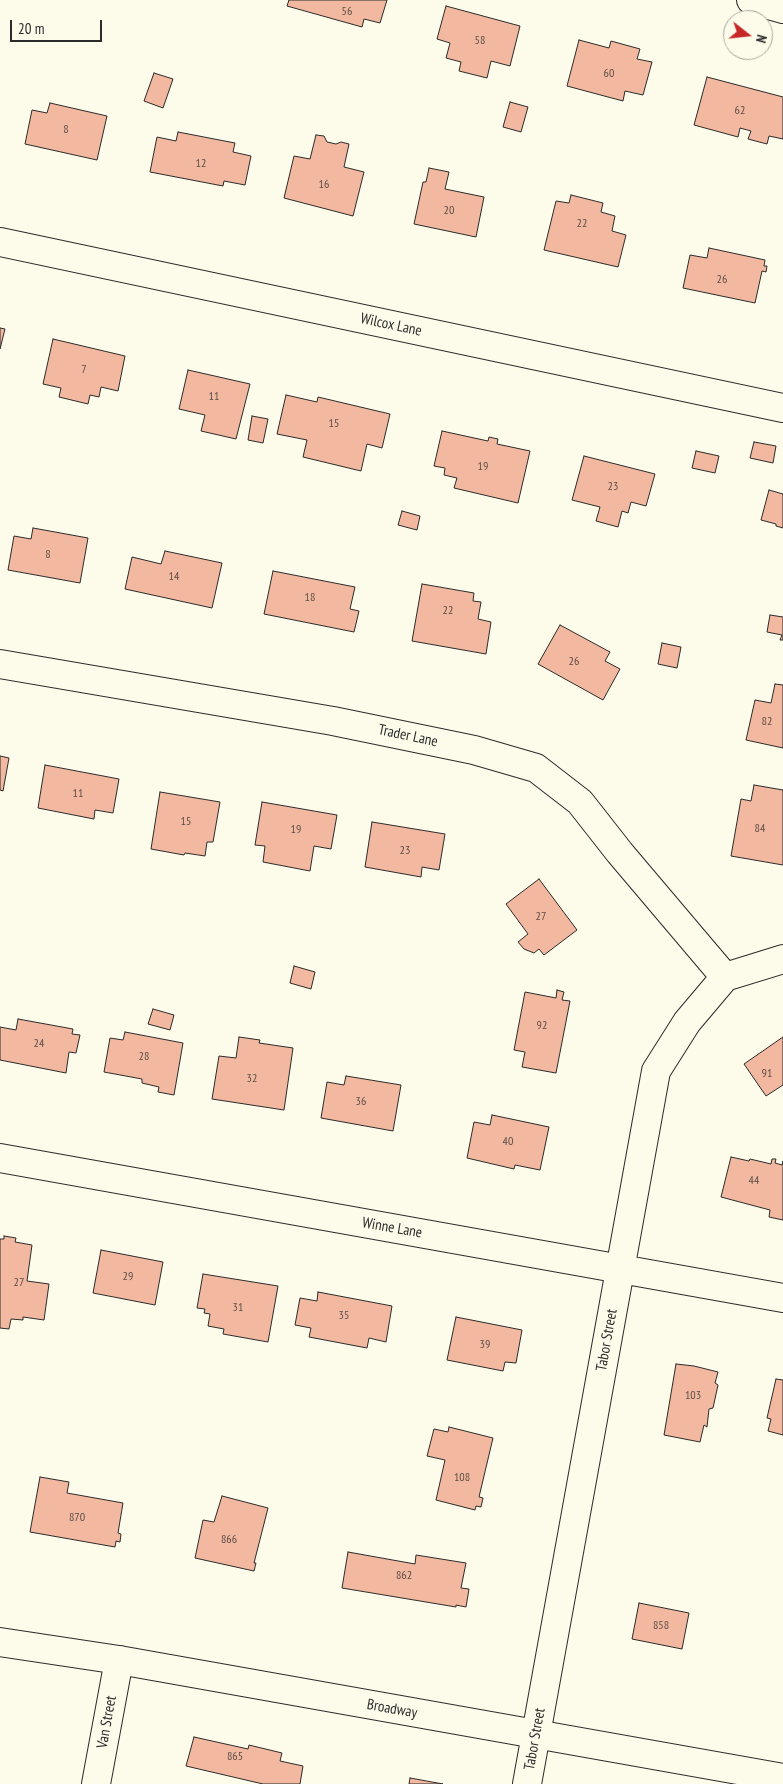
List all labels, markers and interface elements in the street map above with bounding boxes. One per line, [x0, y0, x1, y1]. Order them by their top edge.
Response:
house number: 56 [342, 5, 352, 19]
scale bar [12, 10, 105, 42]
north arrow [723, 10, 773, 60]
text: 20 m [18, 19, 44, 38]
text: N [752, 33, 771, 45]
house number: 58 [475, 34, 485, 48]
house number: 60 [604, 67, 614, 81]
house number: 62 [735, 104, 745, 118]
house number: 8 [63, 123, 69, 137]
house number: 12 [196, 157, 206, 171]
house number: 16 [319, 178, 329, 192]
house number: 20 [444, 204, 454, 218]
house number: 22 [577, 217, 587, 231]
house number: 26 [717, 273, 727, 287]
street label: Wilcox Lane [359, 310, 423, 340]
house number: 7 [81, 363, 87, 377]
house number: 11 [209, 390, 219, 404]
house number: 15 [329, 417, 339, 431]
house number: 19 [478, 460, 488, 474]
house number: 23 [608, 480, 618, 494]
house number: 8 [45, 548, 51, 562]
house number: 14 [169, 570, 179, 584]
house number: 18 [305, 591, 315, 605]
house number: 22 [443, 604, 453, 618]
house number: 26 [569, 655, 579, 669]
house number: 82 [762, 715, 772, 729]
street label: Trader Lane [377, 721, 439, 751]
house number: 11 [73, 787, 83, 801]
house number: 15 [181, 815, 191, 829]
house number: 84 [755, 822, 765, 836]
house number: 19 [291, 823, 301, 837]
house number: 23 [400, 844, 410, 858]
house number: 27 [536, 910, 546, 924]
house number: 92 [537, 1019, 547, 1033]
house number: 24 [34, 1037, 44, 1051]
house number: 28 [139, 1050, 149, 1064]
house number: 91 [762, 1067, 772, 1081]
house number: 32 [247, 1072, 257, 1086]
house number: 36 [356, 1095, 366, 1109]
house number: 40 [503, 1135, 513, 1149]
house number: 44 [749, 1174, 759, 1188]
street label: Winne Lane [361, 1214, 423, 1242]
house number: 29 [123, 1270, 133, 1284]
house number: 27 [14, 1276, 24, 1290]
house number: 31 [233, 1301, 243, 1315]
street label: Tabor Street [593, 1308, 621, 1372]
house number: 35 [339, 1309, 349, 1323]
house number: 39 [480, 1338, 490, 1352]
house number: 103 [685, 1389, 701, 1403]
house number: 108 [454, 1471, 470, 1485]
house number: 870 [69, 1511, 85, 1525]
house number: 866 [221, 1533, 237, 1547]
house number: 862 [396, 1569, 412, 1583]
house number: 858 [653, 1619, 669, 1633]
street label: Van Street [94, 1694, 120, 1750]
street label: Broadway [366, 1696, 418, 1722]
street label: Tabor Street [521, 1707, 549, 1771]
house number: 865 [227, 1750, 243, 1764]

